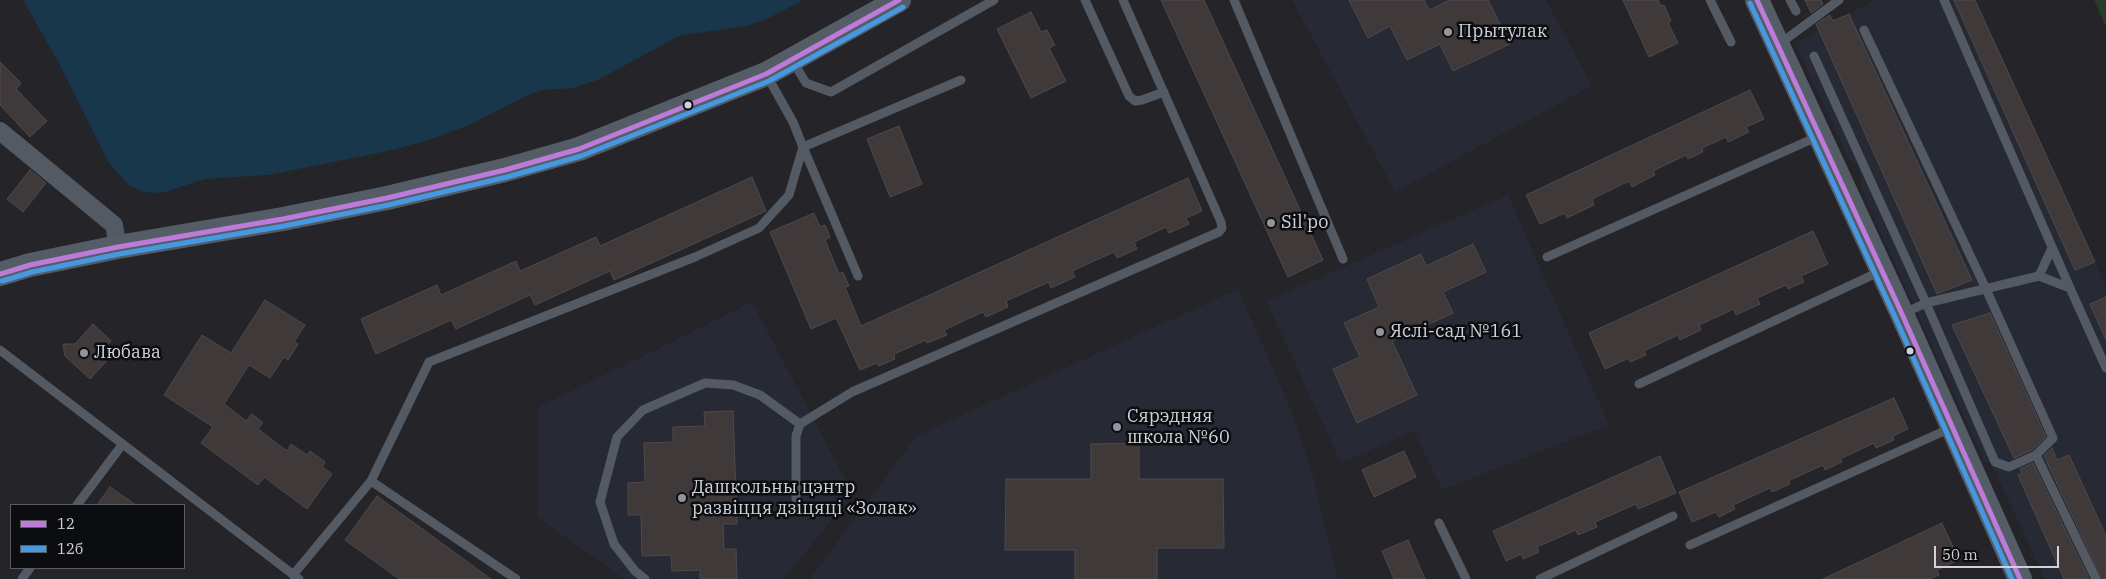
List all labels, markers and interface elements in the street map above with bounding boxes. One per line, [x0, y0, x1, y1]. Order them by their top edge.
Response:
place label: Прытулак [1458, 21, 1547, 43]
marker: Прытулак [1442, 26, 1454, 38]
unlabelled marker [683, 100, 693, 110]
place label: Sil'po [1281, 212, 1328, 234]
marker: Sil'po [1265, 217, 1277, 229]
place label: Яслі-сад №161 [1390, 321, 1522, 343]
marker: Яслі-сад №161 [1374, 326, 1386, 338]
place label: Любава [94, 342, 161, 364]
unlabelled marker [1905, 346, 1915, 356]
marker: Любава [78, 347, 90, 359]
place label: Сярэдняя школа №60 [1127, 406, 1230, 448]
marker: Сярэдняя школа №60 [1111, 421, 1123, 433]
place label: Дашкольны цэнтр развіцця дзіцяці «Золак» [692, 477, 917, 520]
marker: Дашкольны цэнтр развіцця дзіцяці «Золак» [676, 492, 688, 504]
legend [10, 504, 185, 569]
text: 12 [57, 514, 75, 533]
scale bar [1936, 536, 2061, 568]
text: 12б [57, 539, 83, 558]
text: 50 m [1942, 545, 1978, 564]

